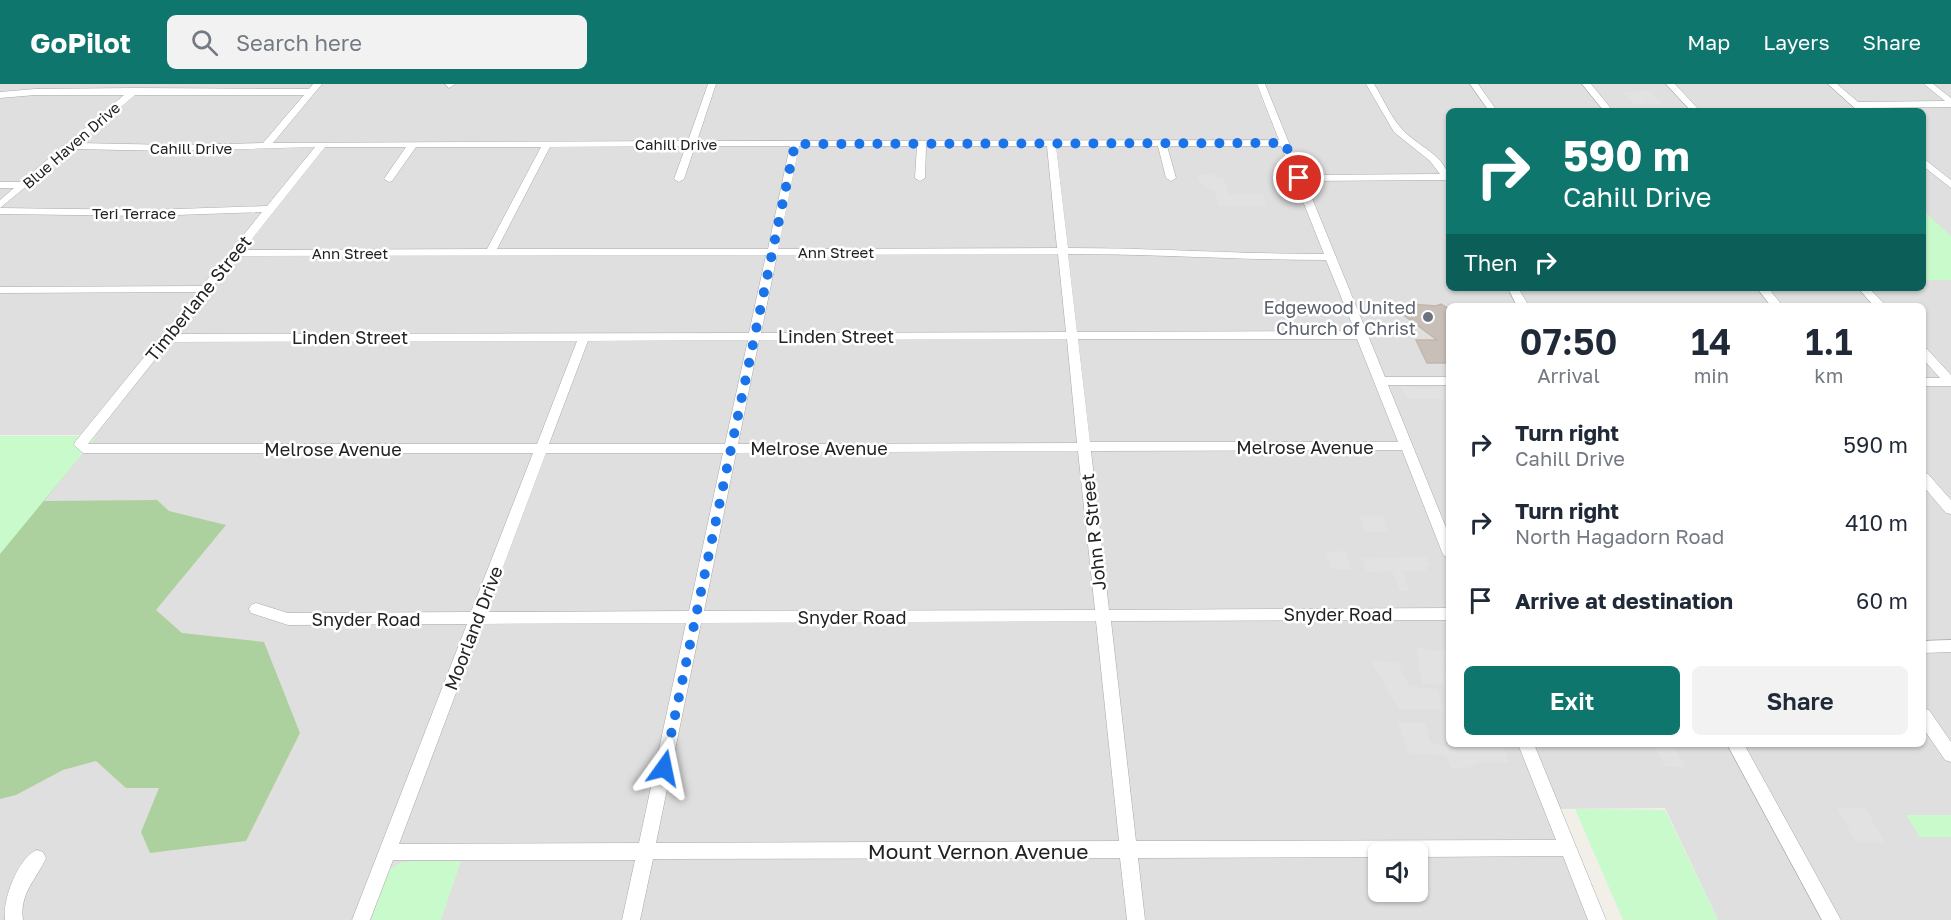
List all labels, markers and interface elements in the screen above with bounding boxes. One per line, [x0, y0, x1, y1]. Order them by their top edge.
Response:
search box [167, 15, 587, 69]
text: GoPilot [30, 26, 131, 59]
icon: search [188, 26, 221, 59]
text: Search here [236, 29, 362, 56]
text: Map [1687, 29, 1730, 55]
text: Layers [1763, 29, 1830, 55]
text: Share [1863, 29, 1921, 55]
street label: Blue Haven Drive [19, 98, 124, 192]
text: 590 m [1563, 130, 1690, 180]
icon: right [1464, 132, 1542, 210]
street label: Cahill Drive [635, 135, 718, 153]
street label: Cahill Drive [150, 139, 233, 157]
pin [1273, 152, 1324, 203]
icon: arrive [1282, 161, 1315, 194]
text: Cahill Drive [1563, 181, 1711, 213]
street label: Teri Terrace [92, 204, 176, 222]
street label: Timberlane Street [140, 231, 256, 365]
street label: Ann Street [798, 243, 874, 261]
street label: Ann Street [312, 244, 388, 262]
icon: right [1529, 246, 1562, 279]
text: Then [1464, 249, 1517, 276]
place label: Edgewood United Church of Christ [1263, 296, 1416, 339]
marker: Edgewood United Church of Christ [1421, 310, 1435, 324]
text: 07:50 [1519, 320, 1618, 363]
text: 14 [1691, 320, 1732, 363]
text: 1.1 [1805, 320, 1853, 363]
street label: Linden Street [778, 325, 894, 347]
street label: Linden Street [292, 326, 408, 348]
text: Arrival [1537, 363, 1600, 387]
text: min [1694, 363, 1729, 387]
text: km [1814, 363, 1843, 387]
text: Turn right [1515, 419, 1619, 446]
icon: right [1464, 428, 1497, 461]
text: 590 m [1843, 431, 1908, 458]
street label: Melrose Avenue [1236, 436, 1374, 458]
street label: Melrose Avenue [750, 437, 888, 459]
street label: Melrose Avenue [264, 438, 402, 460]
text: Cahill Drive [1515, 446, 1625, 470]
street label: John R Street [1076, 472, 1110, 592]
text: Turn right [1515, 497, 1619, 524]
icon: right [1464, 506, 1497, 539]
text: 410 m [1845, 509, 1908, 536]
text: North Hagadorn Road [1515, 524, 1724, 548]
street label: Moorland Drive [439, 563, 507, 693]
icon: arrive [1464, 584, 1497, 617]
text: Arrive at destination [1515, 587, 1733, 614]
text: 60 m [1856, 587, 1908, 614]
street label: Snyder Road [1283, 603, 1393, 625]
street label: Snyder Road [797, 606, 907, 628]
street label: Snyder Road [311, 608, 421, 630]
button: Exit [1464, 666, 1680, 735]
button: Share [1692, 666, 1908, 735]
position arrow [632, 736, 696, 800]
street label: Mount Vernon Avenue [868, 838, 1088, 864]
map controls [1368, 842, 1428, 902]
button: sound [1368, 842, 1428, 902]

